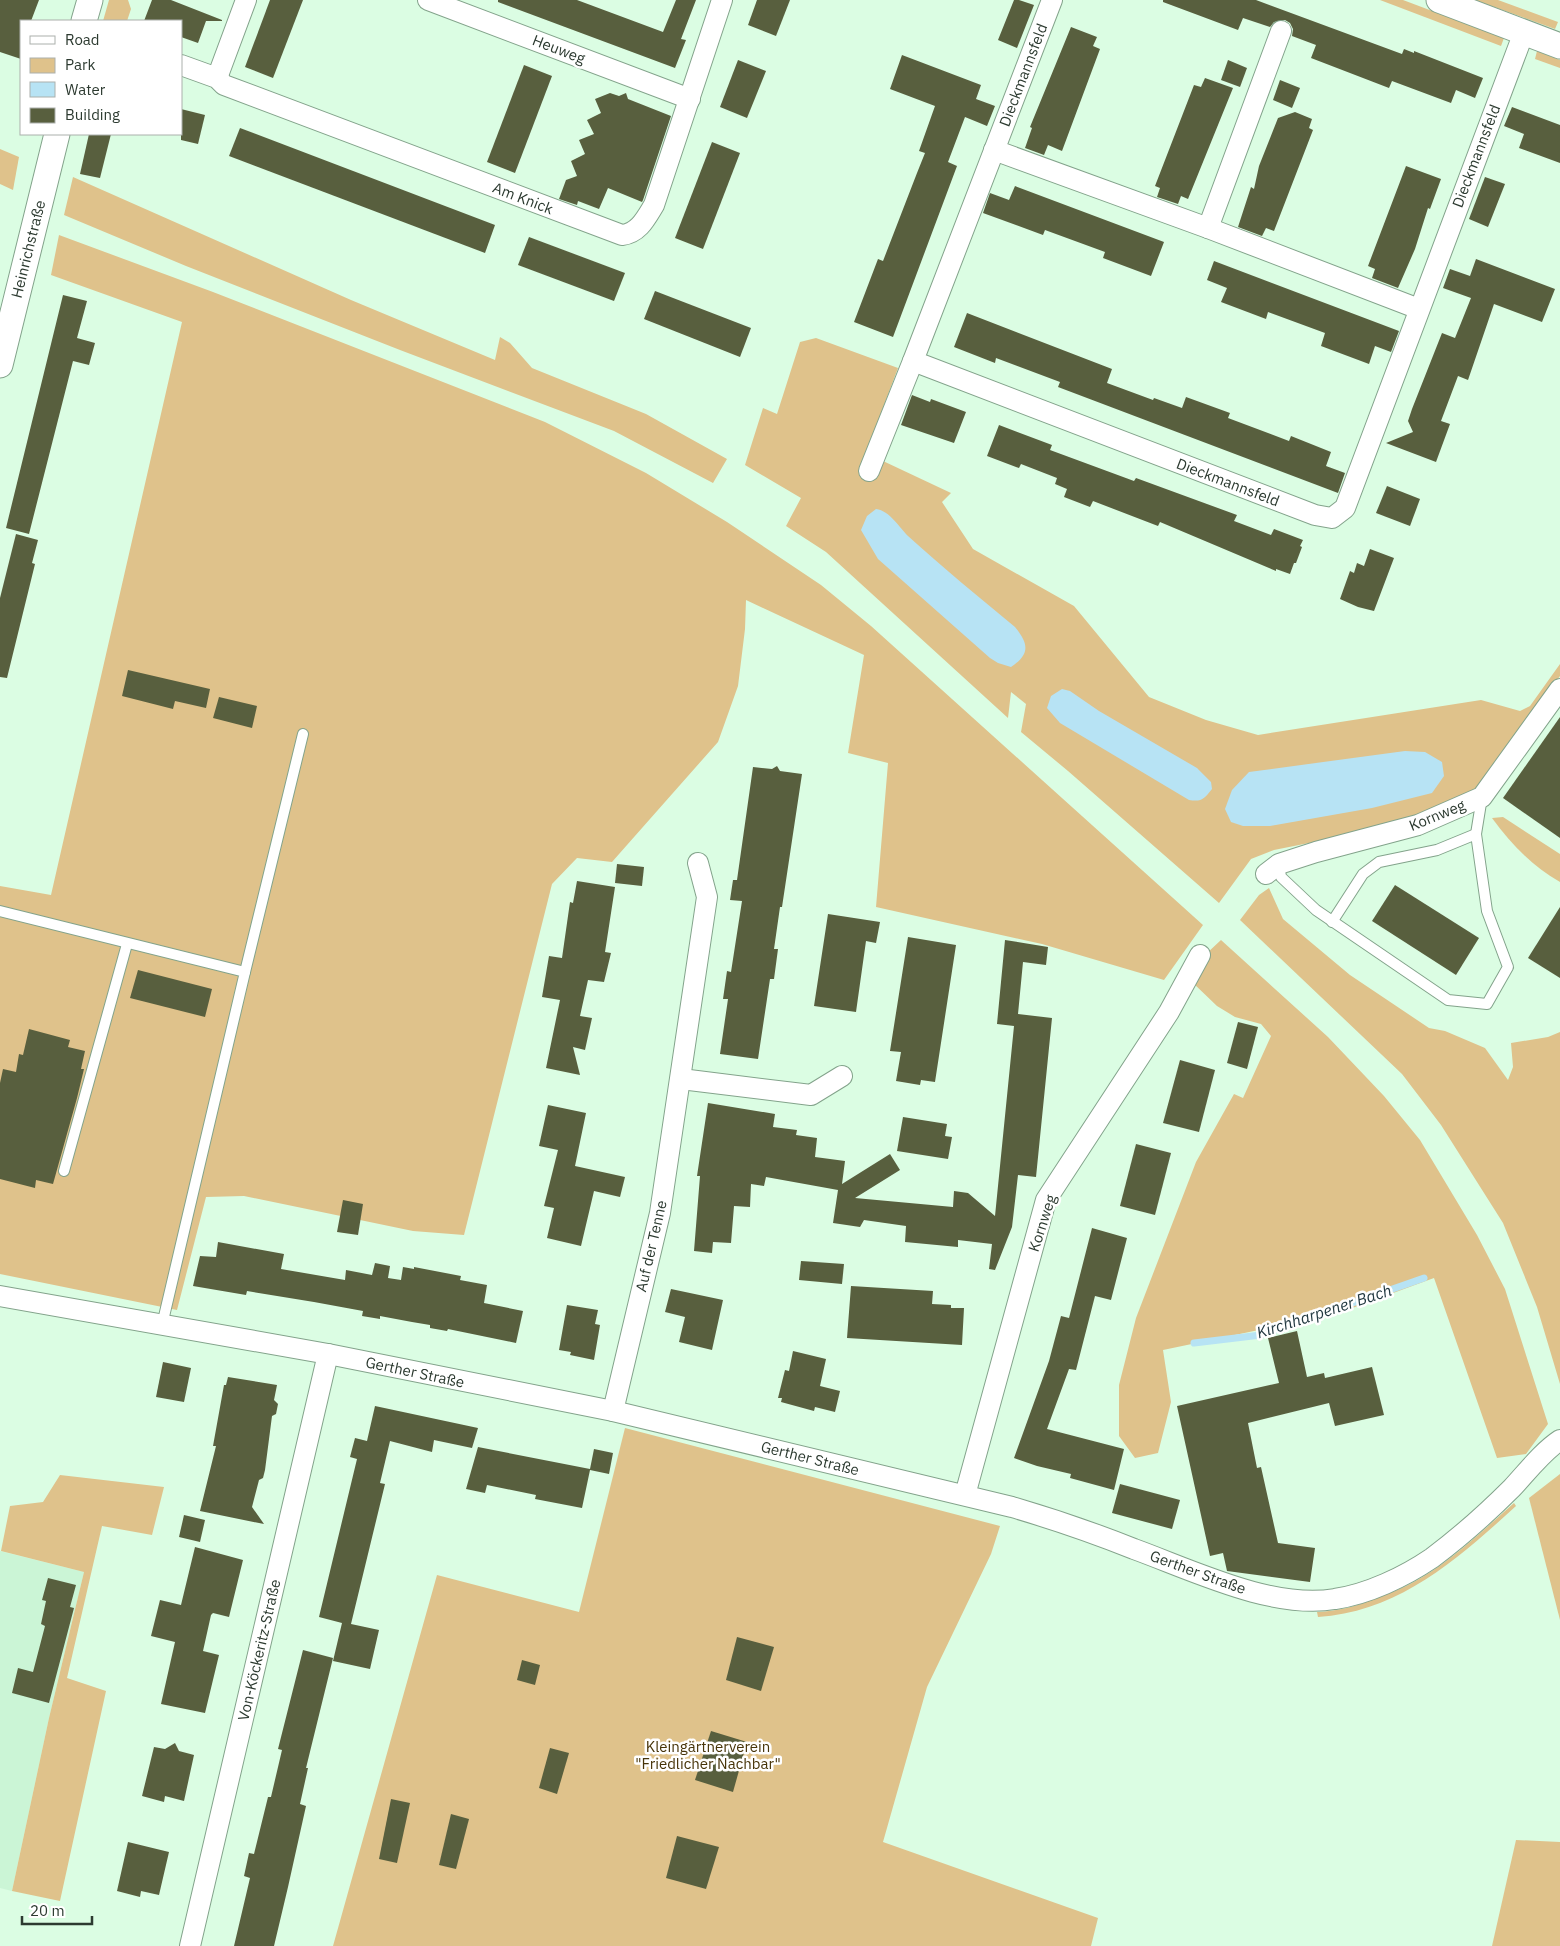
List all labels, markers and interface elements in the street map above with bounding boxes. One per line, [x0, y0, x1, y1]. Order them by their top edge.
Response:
legend [20, 20, 182, 135]
street label: Dieckmannsfeld [995, 21, 1051, 129]
text: Road [65, 30, 100, 49]
street label: Heuweg [530, 30, 588, 68]
text: Park [65, 55, 95, 74]
text: Water [65, 80, 106, 99]
street label: Dieckmannsfeld [1448, 102, 1504, 210]
text: Building [65, 105, 120, 124]
street label: Am Knick [490, 178, 556, 218]
street label: Heinrichstraße [7, 198, 49, 300]
street label: Dieckmannsfeld [1174, 454, 1282, 510]
street label: Kornweg [1406, 795, 1468, 835]
street label: Kornweg [1024, 1192, 1060, 1254]
street label: Auf der Tenne [631, 1198, 671, 1294]
water label: Kirchharpener Bach [1254, 1280, 1394, 1342]
street label: Gerther Straße [364, 1352, 466, 1392]
street label: Gerther Straße [759, 1437, 861, 1479]
street label: Gerther Straße [1148, 1546, 1248, 1598]
street label: Von-Köckeritz-Straße [233, 1577, 285, 1723]
park label: Kleingärtnerverein "Friedlicher Nachbar" [635, 1737, 781, 1773]
scale bar [22, 1894, 92, 1926]
text: 20 m [30, 1901, 65, 1920]

